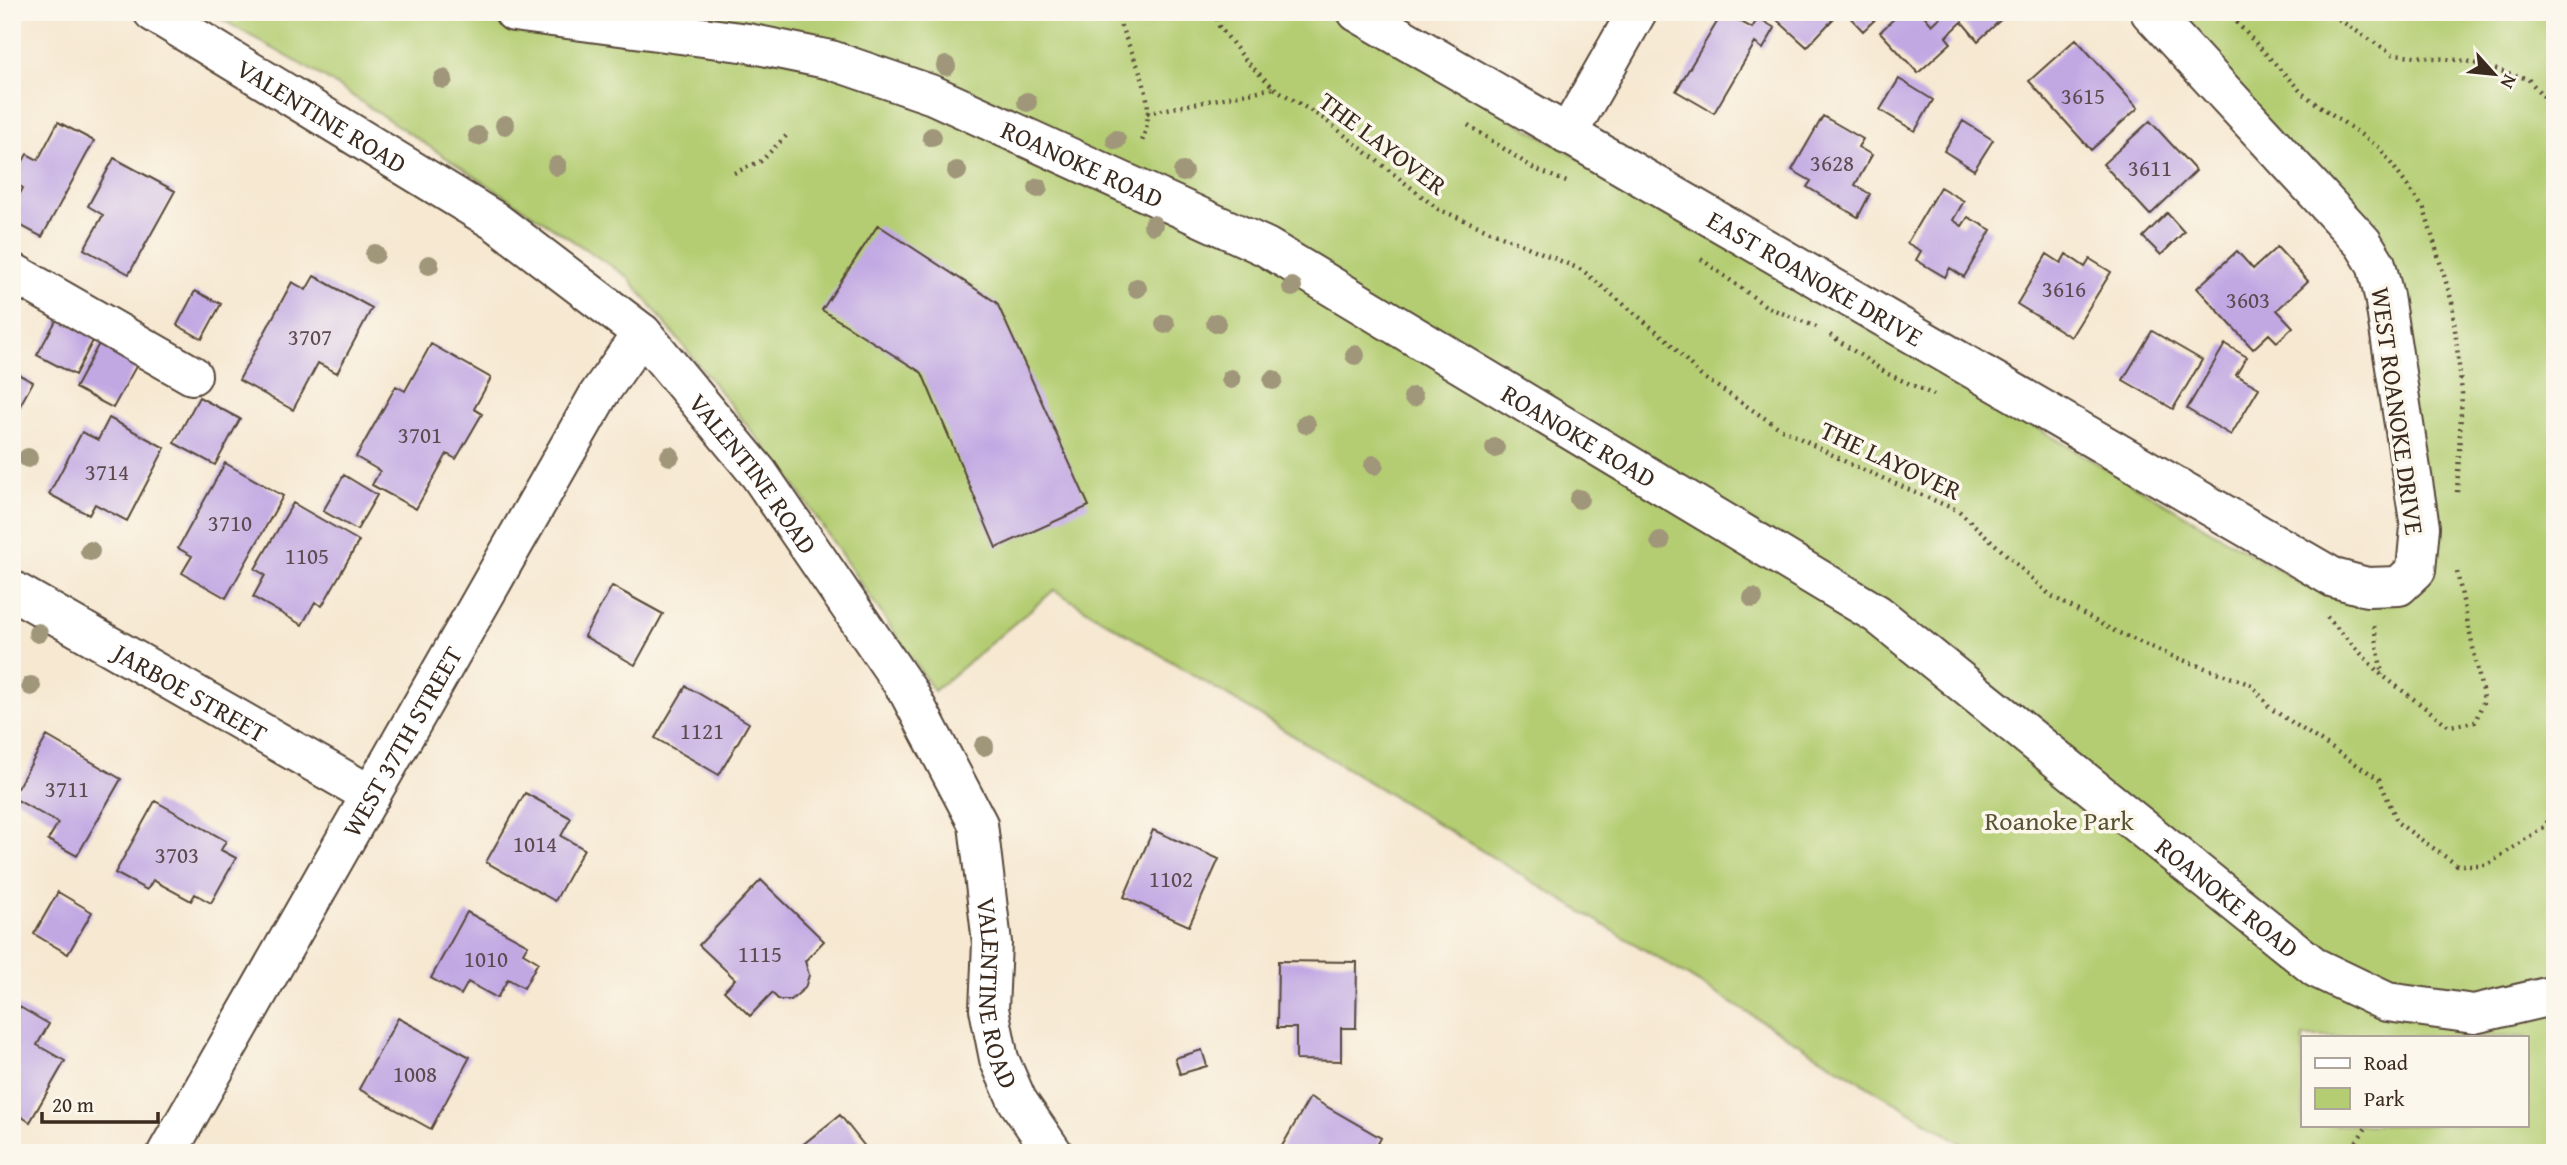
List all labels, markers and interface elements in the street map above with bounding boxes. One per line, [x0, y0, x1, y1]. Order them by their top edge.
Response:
north arrow [2458, 38, 2528, 108]
street label: VALENTINE ROAD [229, 48, 415, 182]
text: N [2494, 70, 2525, 94]
house number: 3615 [2061, 79, 2105, 112]
street label: THE LAYOVER [1311, 82, 1455, 204]
street label: ROANOKE ROAD [995, 109, 1170, 217]
house number: 3628 [1810, 146, 1854, 179]
house number: 3611 [2128, 151, 2172, 184]
street label: EAST ROANOKE DRIVE [1700, 200, 1931, 356]
house number: 3616 [2042, 272, 2086, 305]
house number: 3603 [2226, 283, 2270, 316]
street label: WEST ROANOKE DRIVE [2361, 284, 2435, 538]
house number: 3707 [288, 320, 332, 353]
street label: ROANOKE ROAD [1494, 373, 1664, 497]
street label: VALENTINE ROAD [680, 384, 827, 562]
street label: THE LAYOVER [1814, 410, 1968, 510]
house number: 3701 [398, 418, 442, 451]
house number: 3714 [85, 455, 129, 488]
house number: 3710 [208, 506, 252, 539]
house number: 1105 [285, 539, 329, 572]
street label: JARBOE STREET [104, 631, 275, 752]
street label: WEST 37TH STREET [332, 638, 472, 844]
house number: 1121 [680, 714, 724, 747]
house number: 3711 [45, 772, 89, 805]
park label: Roanoke Park [1984, 801, 2134, 840]
house number: 1014 [513, 827, 557, 860]
street label: ROANOKE ROAD [2148, 827, 2308, 967]
house number: 3703 [155, 838, 199, 871]
house number: 1102 [1149, 862, 1193, 895]
street label: VALENTINE ROAD [967, 895, 1029, 1095]
house number: 1115 [738, 937, 782, 970]
house number: 1010 [464, 942, 508, 975]
legend [2301, 1036, 2528, 1126]
text: Road [2364, 1047, 2409, 1078]
house number: 1008 [393, 1057, 437, 1090]
scale bar [42, 1081, 158, 1125]
text: Park [2364, 1083, 2405, 1114]
text: 20 m [52, 1089, 94, 1120]

